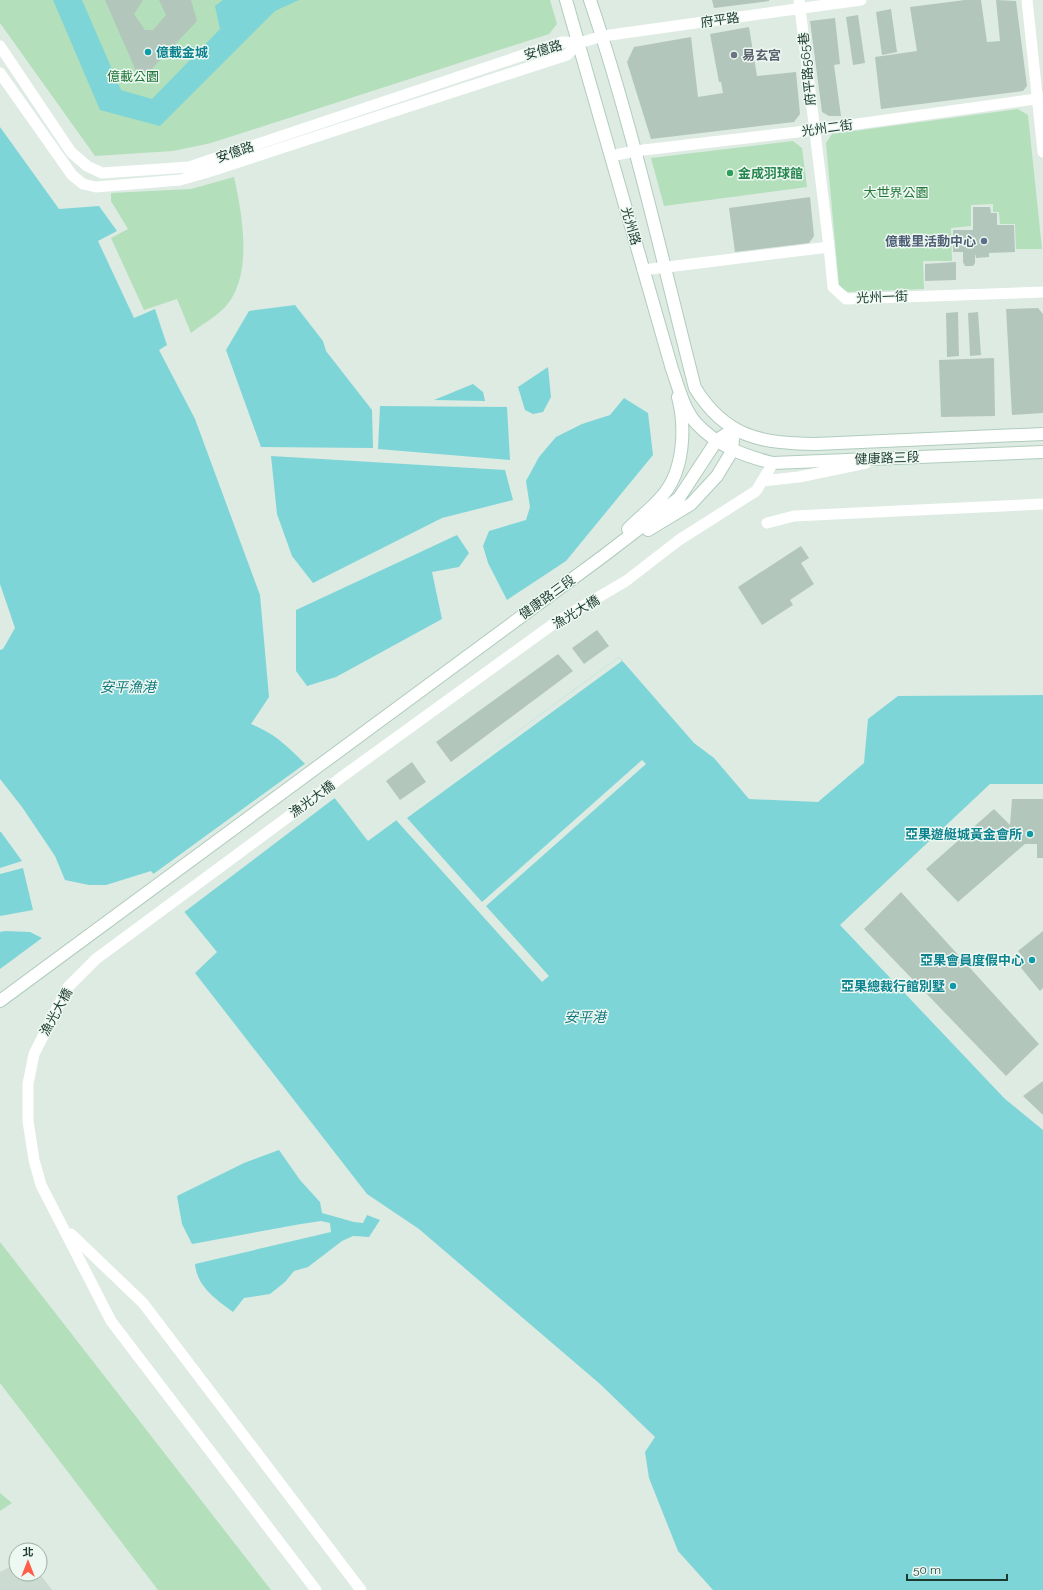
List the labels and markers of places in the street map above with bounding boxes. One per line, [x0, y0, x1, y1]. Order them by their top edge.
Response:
place label: 億載金城 [156, 45, 208, 60]
marker: 億載金城 [143, 47, 153, 57]
place label: 易玄宮 [742, 48, 781, 63]
marker: 易玄宮 [729, 50, 739, 60]
place label: 金成羽球館 [738, 166, 803, 181]
marker: 金成羽球館 [725, 168, 735, 178]
place label: 億載里活動中心 [885, 234, 976, 249]
marker: 億載里活動中心 [979, 236, 989, 246]
place label: 亞果遊艇城黃金會所 [905, 827, 1022, 842]
marker: 亞果遊艇城黃金會所 [1025, 829, 1035, 839]
place label: 亞果會員度假中心 [920, 953, 1024, 968]
marker: 亞果會員度假中心 [1027, 955, 1037, 965]
place label: 亞果總裁行館別墅 [841, 979, 945, 994]
marker: 亞果總裁行館別墅 [948, 981, 958, 991]

